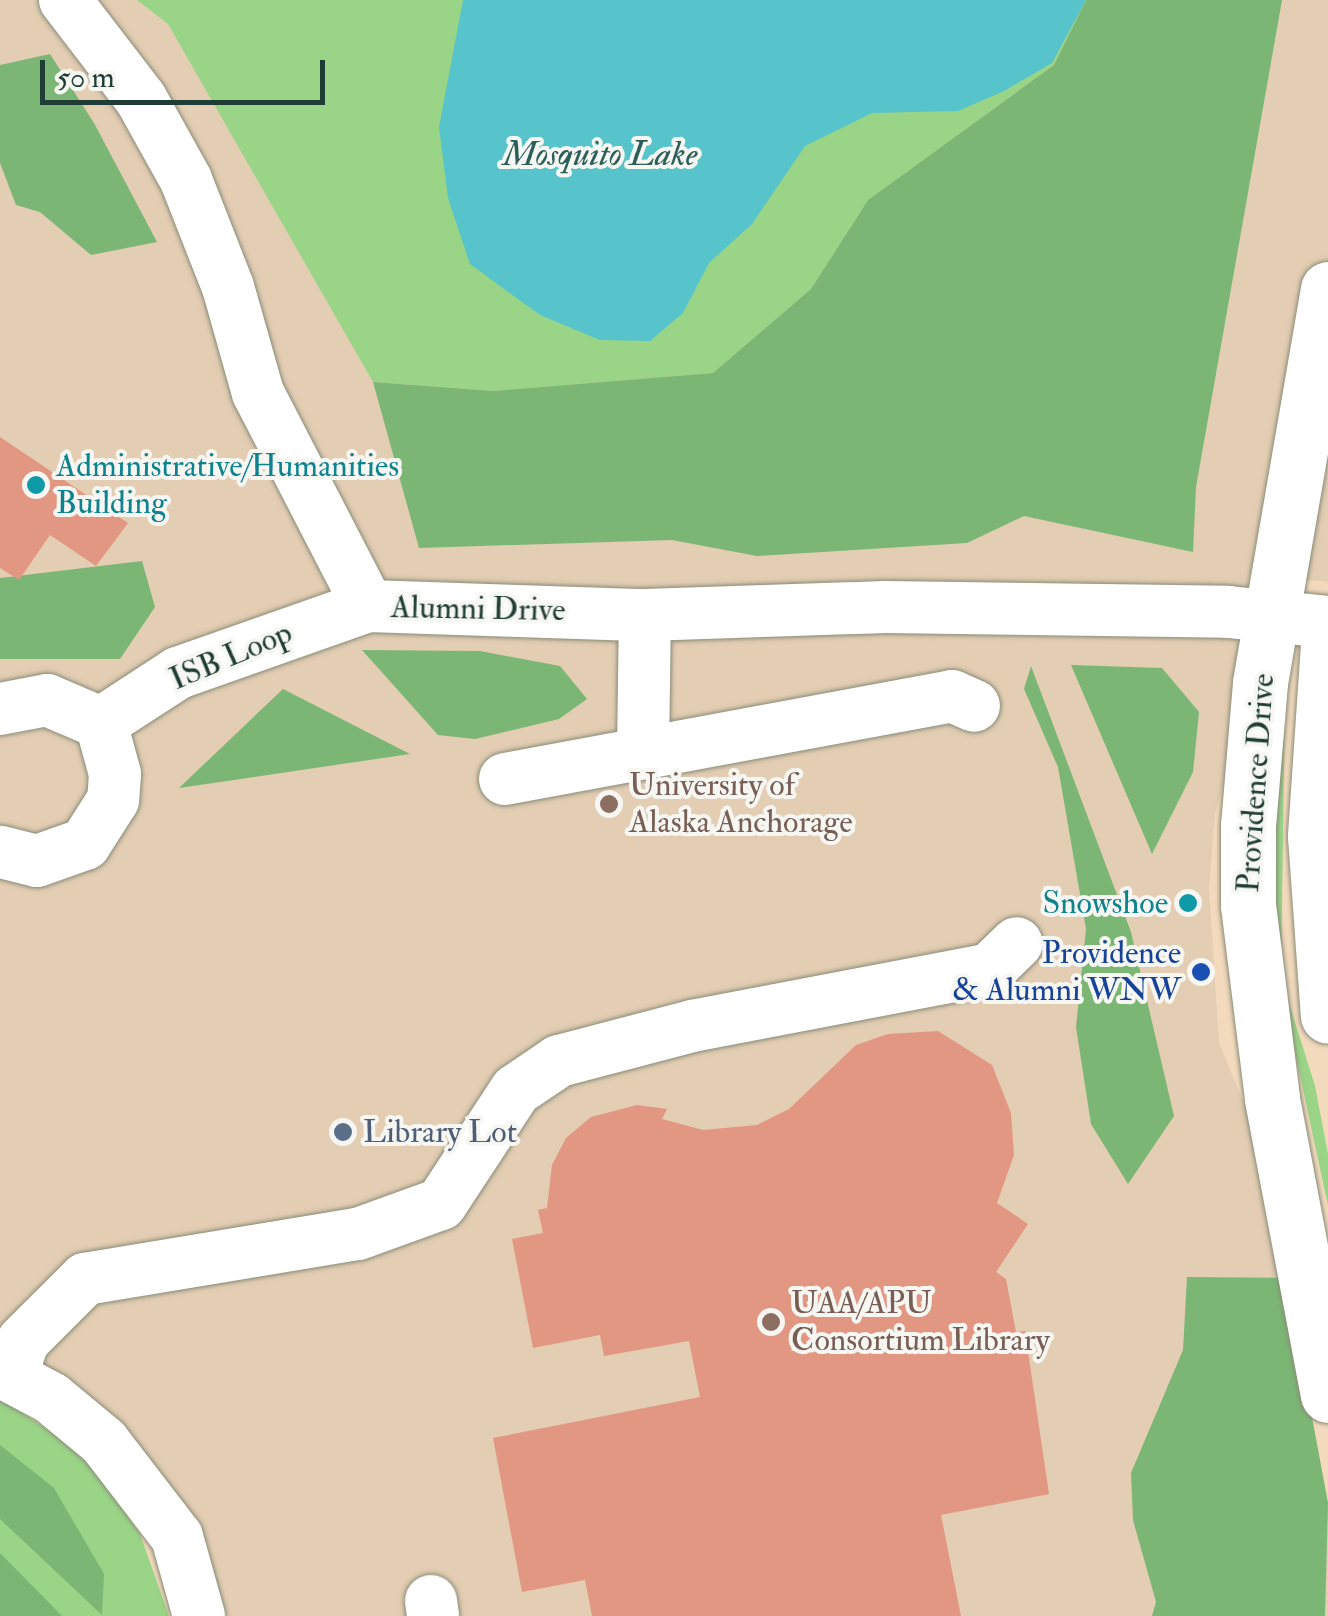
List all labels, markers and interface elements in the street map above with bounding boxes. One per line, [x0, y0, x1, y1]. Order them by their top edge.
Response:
scale bar [45, 40, 330, 102]
text: 50 m [57, 59, 115, 96]
water label: Mosquito Lake [503, 133, 697, 175]
place label: Administrative/Humanities Building [56, 448, 399, 523]
marker: Administrative/Humanities Building [25, 474, 47, 496]
street label: Alumni Drive [390, 588, 566, 630]
street label: ISB Loop [164, 613, 298, 699]
street label: Providence Drive [1229, 672, 1283, 894]
place label: University of Alaska Anchorage [629, 767, 853, 842]
marker: University of Alaska Anchorage [598, 793, 620, 815]
place label: Snowshoe [1042, 884, 1168, 922]
marker: Snowshoe [1177, 892, 1199, 914]
place label: Providence & Alumni WNW [952, 935, 1181, 1010]
marker: Providence & Alumni WNW [1190, 961, 1212, 983]
place label: Library Lot [363, 1113, 517, 1151]
marker: Library Lot [332, 1121, 354, 1143]
place label: UAA/APU Consortium Library [791, 1285, 1050, 1360]
marker: UAA/APU Consortium Library [760, 1311, 782, 1333]

